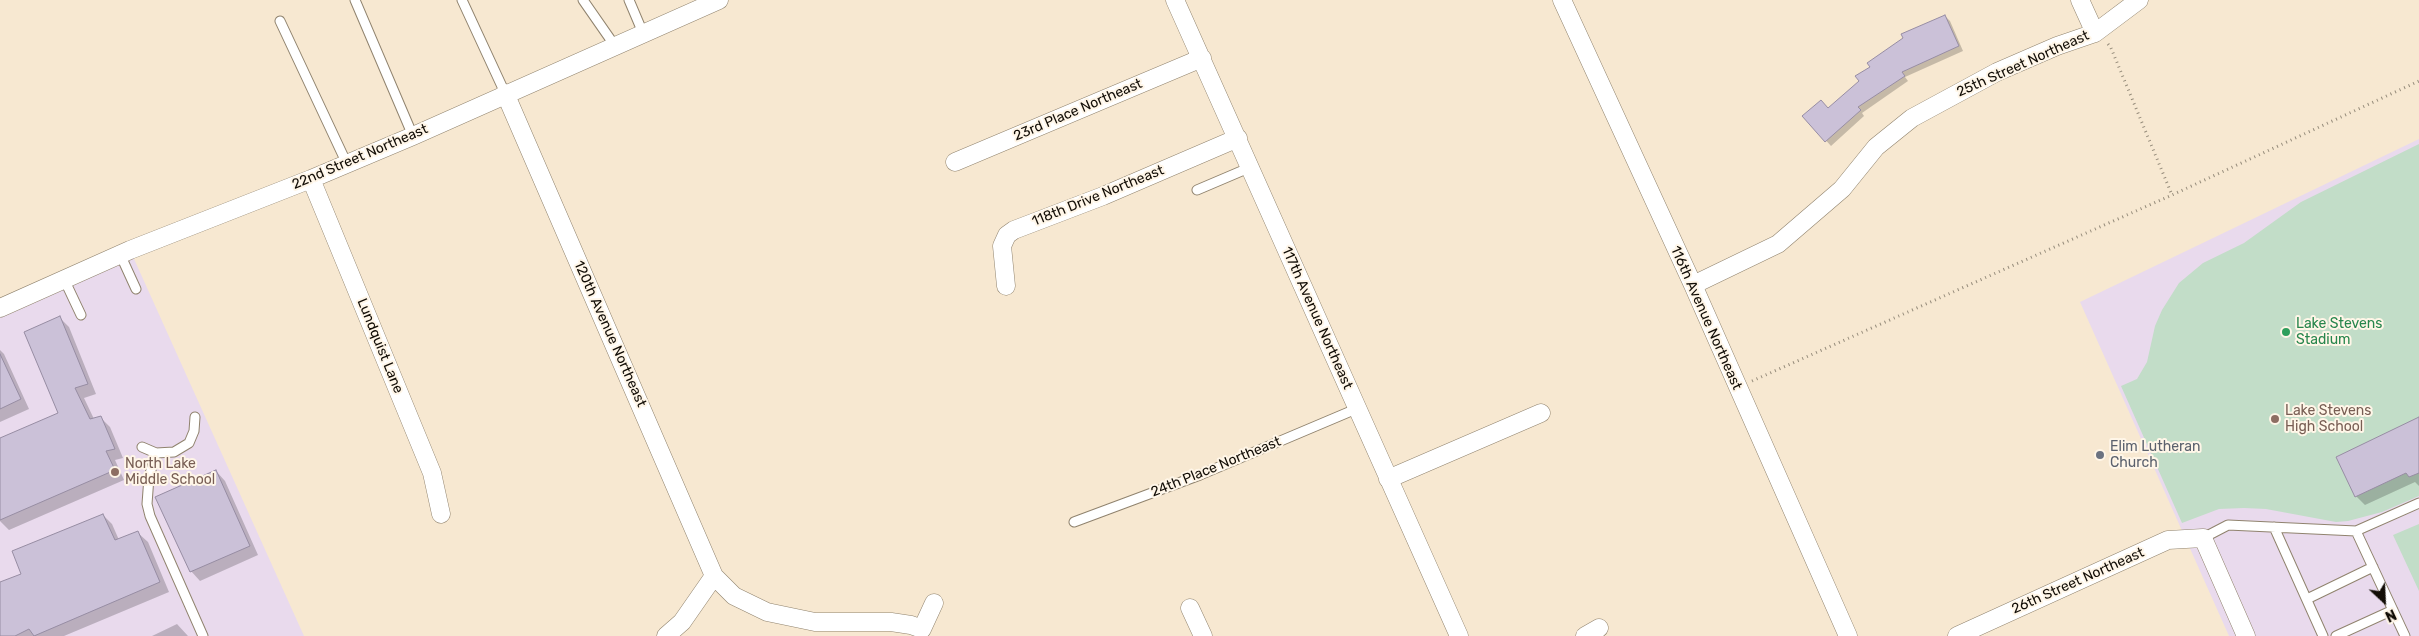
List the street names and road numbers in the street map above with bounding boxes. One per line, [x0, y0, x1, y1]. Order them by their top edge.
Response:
street label: 25th Street Northeast [1954, 27, 2092, 101]
street label: 23rd Place Northeast [1011, 75, 1145, 145]
street label: 22nd Street Northeast [290, 121, 430, 193]
street label: 118th Drive Northeast [1030, 162, 1166, 230]
street label: 117th Avenue Northeast [1278, 244, 1356, 392]
street label: 116th Avenue Northeast [1667, 244, 1745, 392]
street label: 120th Avenue Northeast [570, 258, 650, 410]
street label: Lundquist Lane [353, 296, 407, 396]
street label: 24th Place Northeast [1149, 433, 1283, 501]
street label: 26th Street Northeast [2009, 544, 2147, 618]

